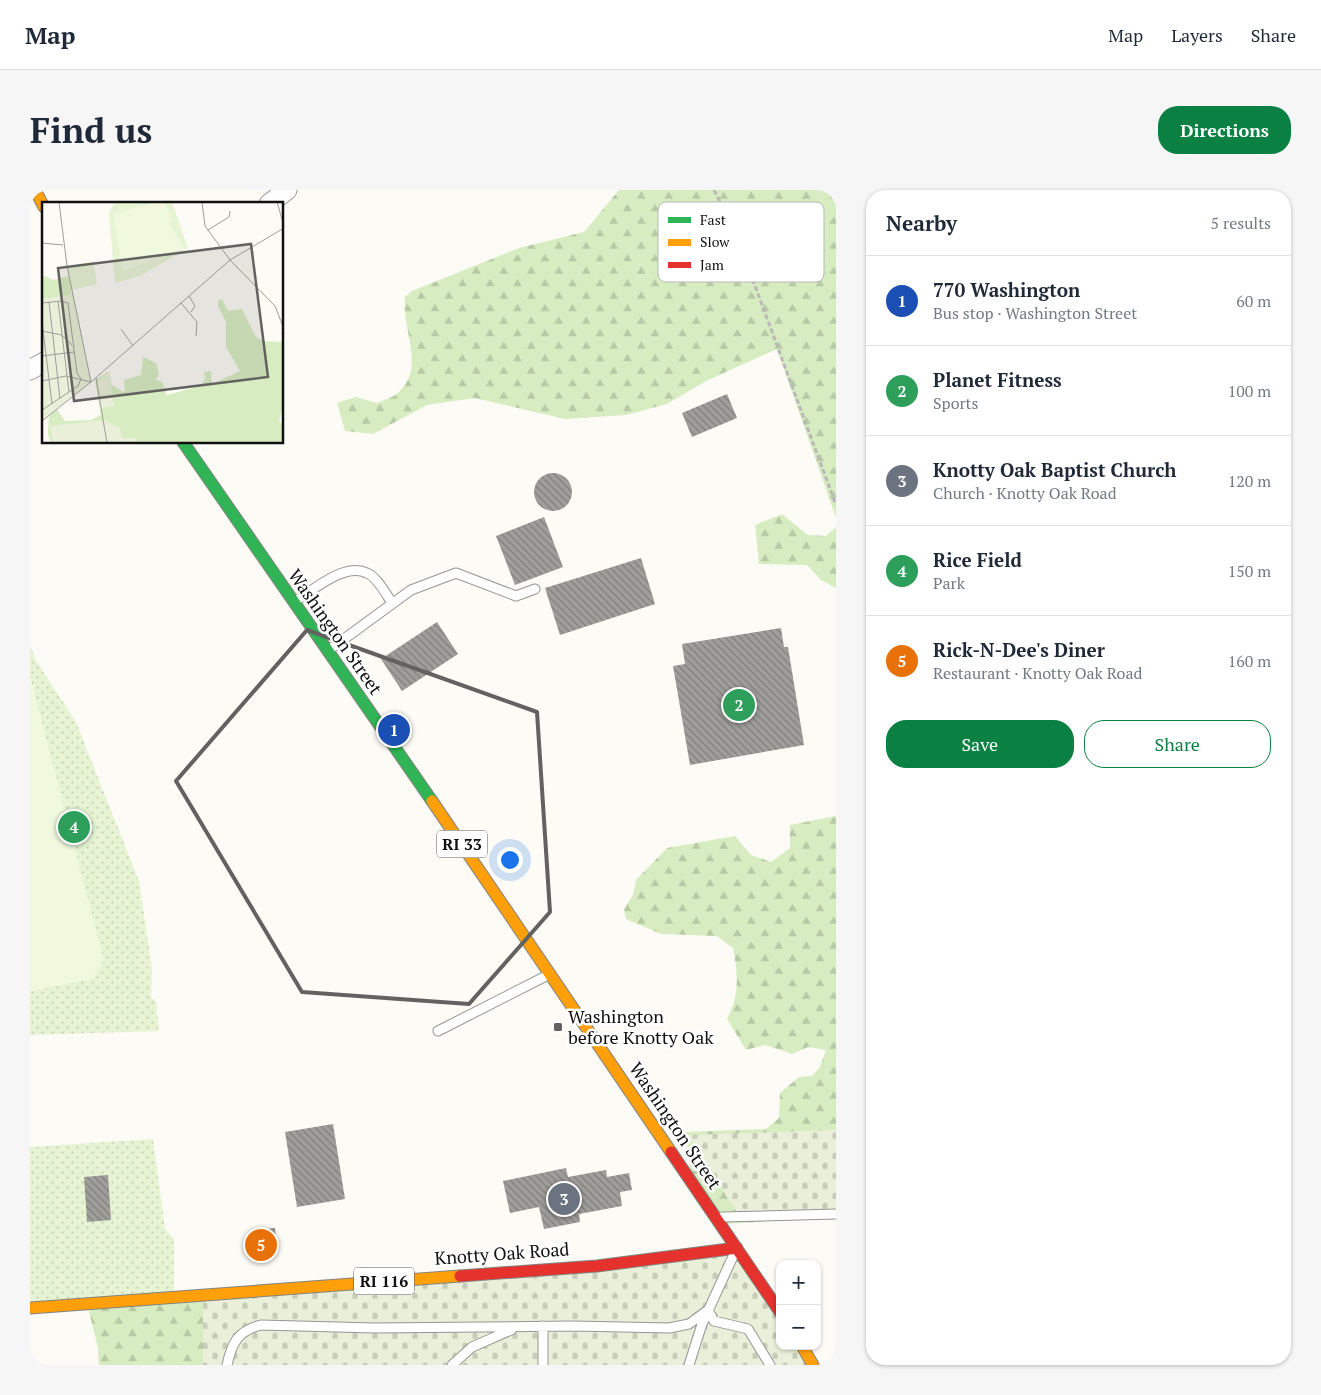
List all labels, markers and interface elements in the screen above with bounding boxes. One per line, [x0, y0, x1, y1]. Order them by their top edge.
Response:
text: Map [25, 19, 75, 51]
text: Map [1108, 23, 1143, 47]
text: Layers [1171, 23, 1223, 47]
text: Share [1251, 23, 1296, 47]
button: Directions [1158, 106, 1291, 154]
text: Find us [30, 107, 152, 153]
inset map [42, 202, 284, 444]
legend [658, 202, 824, 282]
text: Nearby [886, 209, 957, 237]
text: Fast [700, 210, 727, 229]
text: 5 results [1211, 212, 1271, 234]
text: Slow [700, 232, 730, 251]
text: Jam [700, 255, 724, 274]
text: 770 Washington [933, 277, 1080, 302]
text: 1 [897, 290, 907, 312]
text: 60 m [1236, 290, 1271, 312]
text: Bus stop · Washington Street [933, 302, 1137, 324]
text: Planet Fitness [933, 367, 1062, 392]
text: 2 [897, 380, 907, 402]
text: 100 m [1228, 380, 1271, 402]
text: Sports [933, 392, 979, 414]
text: Knotty Oak Baptist Church [933, 457, 1177, 482]
text: 3 [897, 470, 907, 492]
text: 120 m [1228, 470, 1271, 492]
text: Church · Knotty Oak Road [933, 482, 1117, 504]
text: Rice Field [933, 547, 1022, 572]
text: 4 [897, 560, 907, 582]
text: 150 m [1228, 560, 1271, 582]
street label: Washington Street [283, 564, 388, 699]
text: Park [933, 572, 965, 594]
text: Rick-N-Dee's Diner [933, 637, 1105, 662]
text: 5 [897, 650, 907, 672]
text: 160 m [1228, 650, 1271, 672]
text: Restaurant · Knotty Oak Road [933, 662, 1142, 684]
pin: 2 [723, 686, 755, 724]
pin: 1 [378, 711, 410, 749]
button: Save [886, 720, 1074, 768]
button: Share [1084, 720, 1271, 768]
pin: 4 [58, 808, 90, 846]
road number: RI 33 [437, 831, 487, 858]
your location [497, 847, 523, 873]
place label: Washington before Knotty Oak [568, 1004, 714, 1049]
marker: Washington before Knotty Oak [552, 1021, 564, 1033]
street label: Washington Street [624, 1057, 727, 1194]
pin: 3 [548, 1180, 580, 1218]
pin: 5 [245, 1226, 277, 1264]
street label: Knotty Oak Road [434, 1236, 570, 1270]
map controls [776, 1260, 821, 1350]
button: + [776, 1260, 821, 1305]
road number: RI 116 [354, 1268, 414, 1294]
button: − [776, 1305, 821, 1350]

